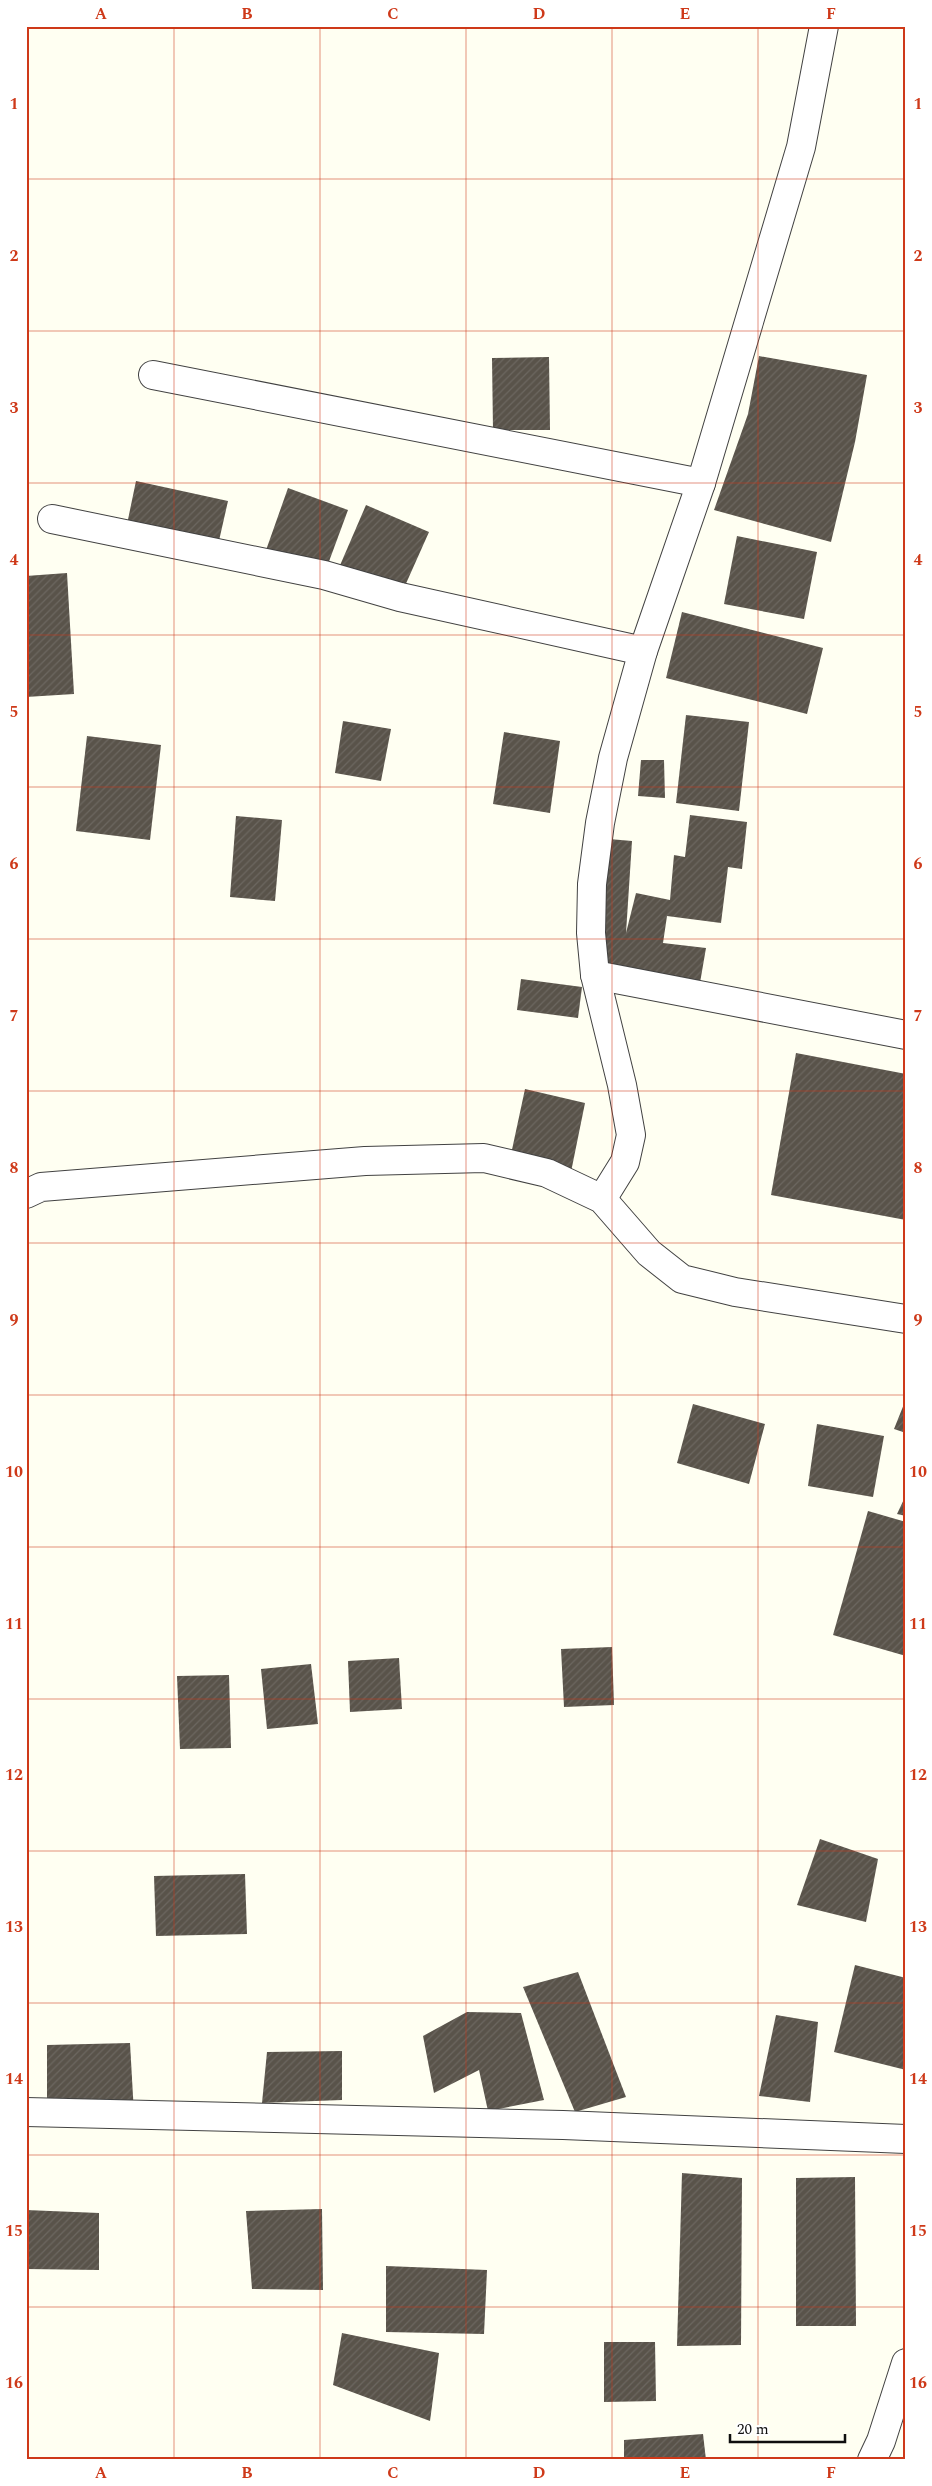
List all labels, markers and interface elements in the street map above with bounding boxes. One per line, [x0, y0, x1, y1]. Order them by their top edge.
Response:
text: A [95, 2, 108, 26]
text: B [241, 2, 253, 26]
text: C [387, 2, 399, 26]
text: D [533, 2, 546, 26]
text: E [680, 2, 690, 26]
text: F [826, 2, 836, 26]
text: 1 [10, 92, 18, 116]
text: 1 [914, 92, 922, 116]
text: 2 [10, 244, 19, 268]
text: 2 [914, 244, 923, 268]
text: 3 [10, 396, 19, 420]
text: 3 [914, 396, 923, 420]
text: 4 [10, 548, 19, 572]
text: 4 [914, 548, 923, 572]
text: 5 [10, 700, 18, 724]
text: 5 [914, 700, 922, 724]
text: 6 [10, 852, 19, 876]
text: 6 [914, 852, 923, 876]
text: 7 [10, 1004, 19, 1028]
text: 7 [914, 1004, 923, 1028]
text: 8 [10, 1156, 19, 1180]
text: 8 [914, 1156, 923, 1180]
text: 9 [10, 1308, 19, 1332]
text: 9 [914, 1308, 923, 1332]
text: 10 [5, 1460, 23, 1484]
text: 10 [909, 1460, 927, 1484]
text: 11 [5, 1612, 23, 1636]
text: 11 [909, 1612, 927, 1636]
text: 12 [5, 1763, 23, 1787]
text: 12 [909, 1763, 927, 1787]
text: 13 [5, 1915, 23, 1939]
text: 13 [909, 1915, 927, 1939]
text: 14 [5, 2067, 23, 2091]
text: 14 [909, 2067, 927, 2091]
text: 15 [5, 2219, 23, 2243]
text: 15 [909, 2219, 927, 2243]
text: 16 [5, 2371, 23, 2395]
text: 16 [909, 2371, 927, 2395]
scale bar [730, 2411, 844, 2443]
text: 20 m [737, 2418, 769, 2441]
text: A [95, 2461, 108, 2485]
text: B [241, 2461, 253, 2485]
text: C [387, 2461, 399, 2485]
text: D [533, 2461, 546, 2485]
text: E [680, 2461, 690, 2485]
text: F [826, 2461, 836, 2485]

